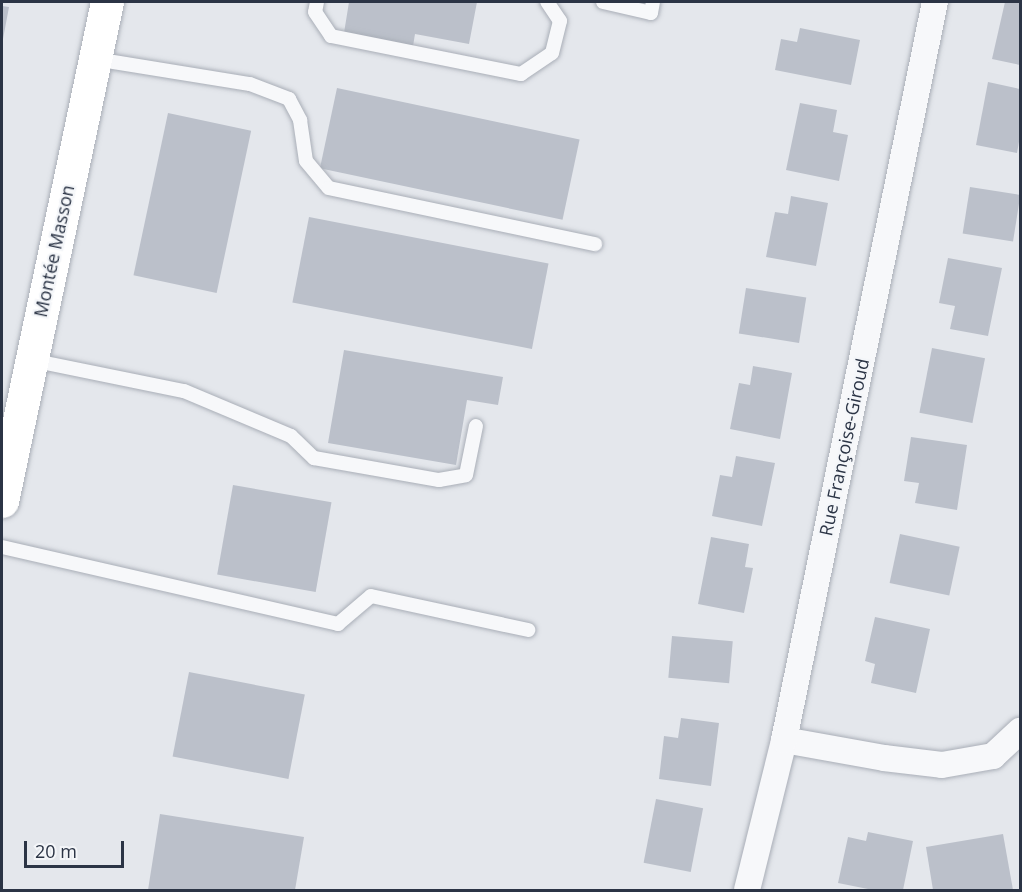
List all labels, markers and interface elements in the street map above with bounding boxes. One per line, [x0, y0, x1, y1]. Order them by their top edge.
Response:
street label: Montée Masson [29, 183, 79, 319]
street label: Rue Françoise-Giroud [815, 356, 873, 538]
scale bar [27, 829, 128, 867]
text: 20 m [35, 839, 77, 863]

